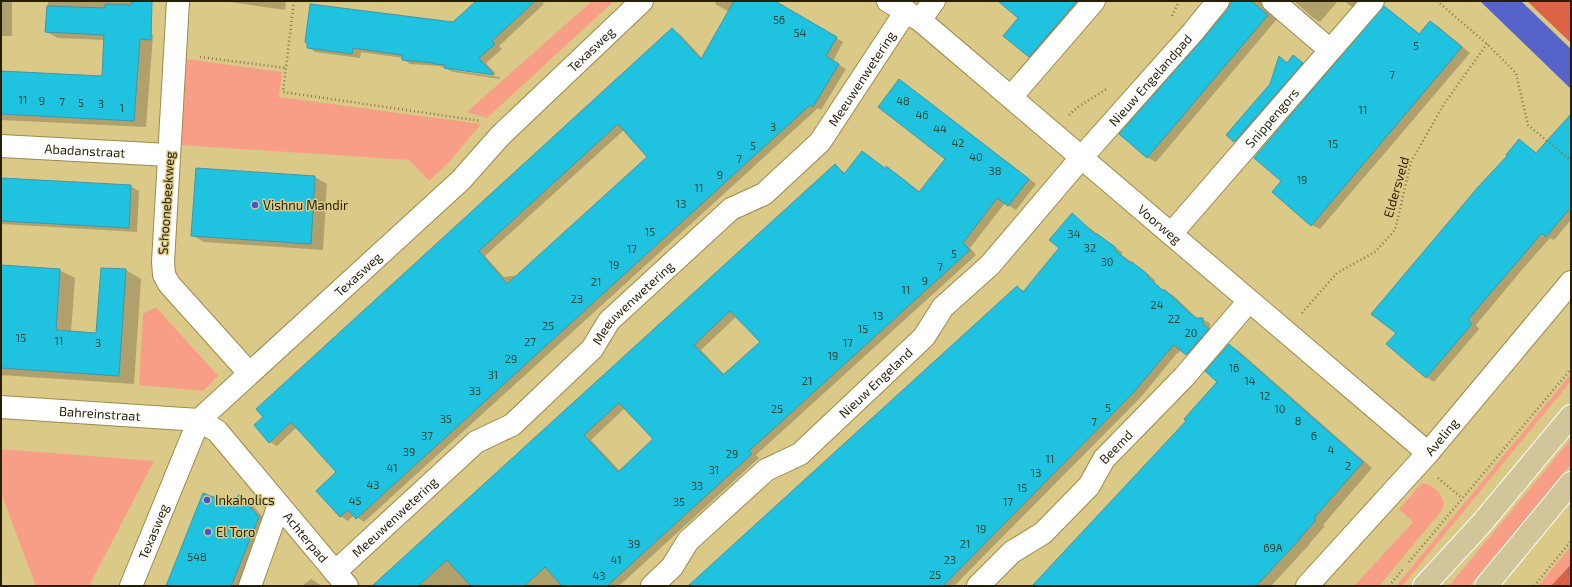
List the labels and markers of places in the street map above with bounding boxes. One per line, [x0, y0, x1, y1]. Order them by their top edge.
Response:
place label: Vishnu Mandir [263, 197, 348, 213]
marker: Vishnu Mandir [250, 200, 260, 210]
place label: Inkaholics [215, 492, 275, 508]
marker: Inkaholics [202, 495, 212, 505]
place label: El Toro [216, 524, 255, 540]
marker: El Toro [203, 527, 213, 537]

